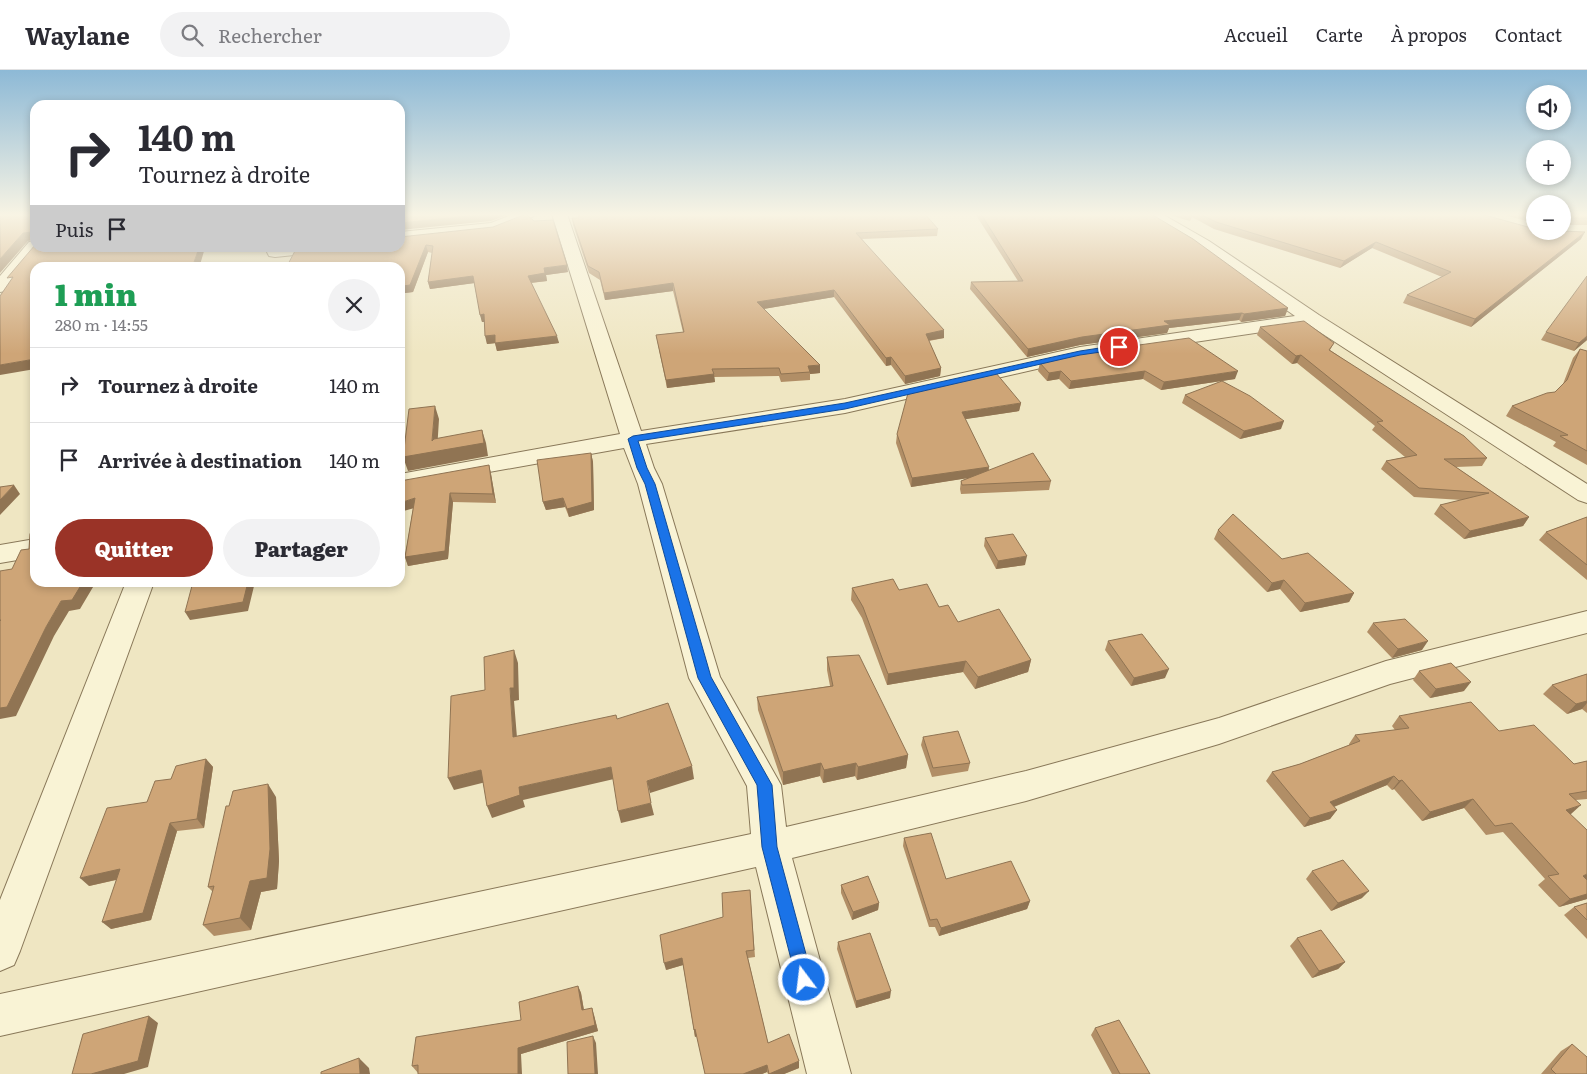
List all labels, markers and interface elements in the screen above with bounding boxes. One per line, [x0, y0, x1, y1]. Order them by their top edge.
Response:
search box [160, 12, 510, 57]
text: Waylane [25, 17, 130, 52]
icon: search [178, 21, 206, 49]
text: Rechercher [218, 21, 322, 49]
text: Accueil [1224, 21, 1288, 48]
text: Carte [1316, 21, 1363, 48]
text: À propos [1391, 21, 1467, 48]
text: Contact [1495, 21, 1562, 48]
map controls [1526, 85, 1571, 240]
button: sound [1526, 85, 1571, 130]
text: 140 m [138, 110, 236, 162]
icon: right [55, 120, 120, 185]
button: + [1526, 140, 1571, 185]
text: Tournez à droite [138, 157, 310, 190]
button: − [1526, 195, 1571, 240]
text: Puis [55, 215, 93, 243]
icon: arrive [103, 215, 131, 243]
text: 1 min [55, 271, 137, 315]
button: close [328, 279, 380, 331]
text: 280 m · 14:55 [55, 312, 148, 336]
pin [1098, 326, 1140, 368]
icon: arrive [1105, 333, 1133, 361]
icon: right [55, 371, 83, 399]
text: Tournez à droite [98, 371, 258, 399]
text: 140 m [329, 371, 380, 399]
icon: arrive [55, 446, 83, 474]
text: Arrivée à destination [98, 446, 302, 474]
text: 140 m [329, 446, 380, 474]
button: Quitter [55, 519, 213, 577]
button: Partager [223, 519, 380, 577]
position arrow [777, 953, 829, 1005]

